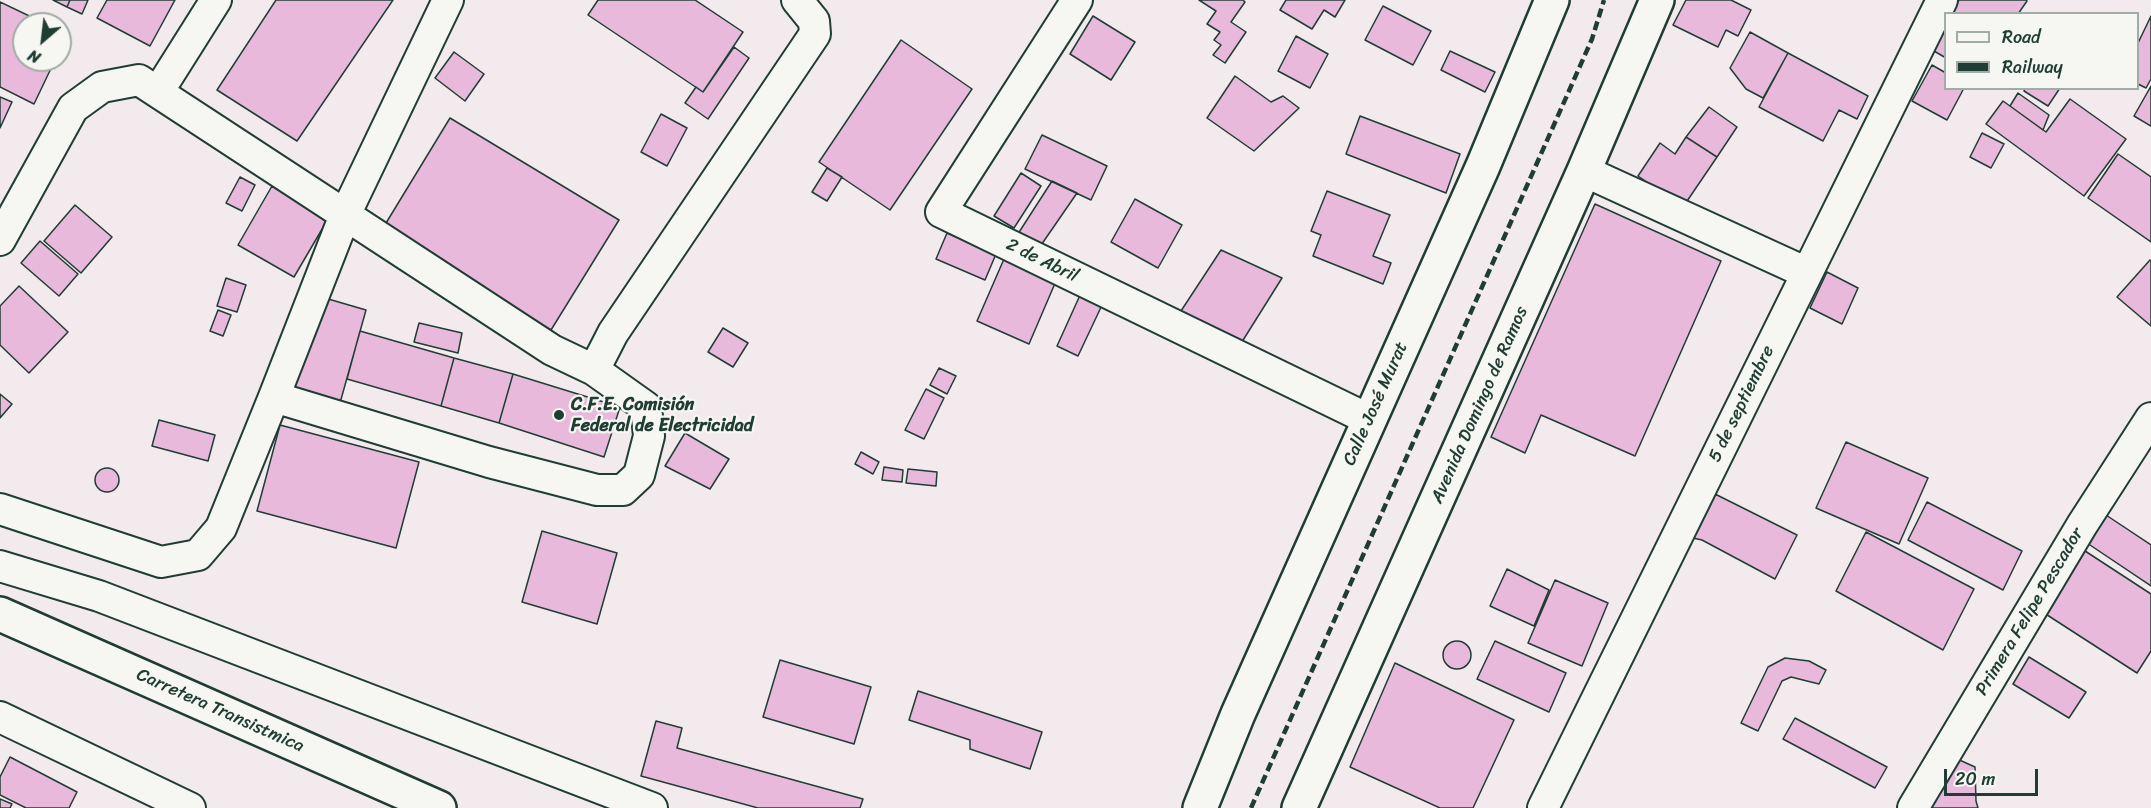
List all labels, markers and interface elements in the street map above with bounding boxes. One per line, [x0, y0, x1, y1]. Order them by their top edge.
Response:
north arrow [12, 12, 72, 72]
legend [1944, 12, 2139, 90]
text: Road [2002, 21, 2041, 53]
text: N [23, 41, 46, 72]
text: Railway [2002, 51, 2063, 83]
street label: 2 de Abril [1002, 234, 1082, 288]
street label: Avenida Domingo de Ramos [1427, 303, 1533, 507]
street label: Calle José Murat [1339, 339, 1413, 469]
street label: 5 de septiembre [1704, 342, 1780, 466]
place label: C.F.E. Comisión Federal de Electricidad [571, 394, 753, 436]
marker: C.F.E. Comisión Federal de Electricidad [552, 408, 566, 422]
street label: Primera Felipe Pescador [1971, 524, 2089, 700]
street label: Carretera Transistmica [133, 664, 307, 758]
scale bar [1947, 757, 2042, 795]
text: 20 m [1955, 763, 1995, 795]

